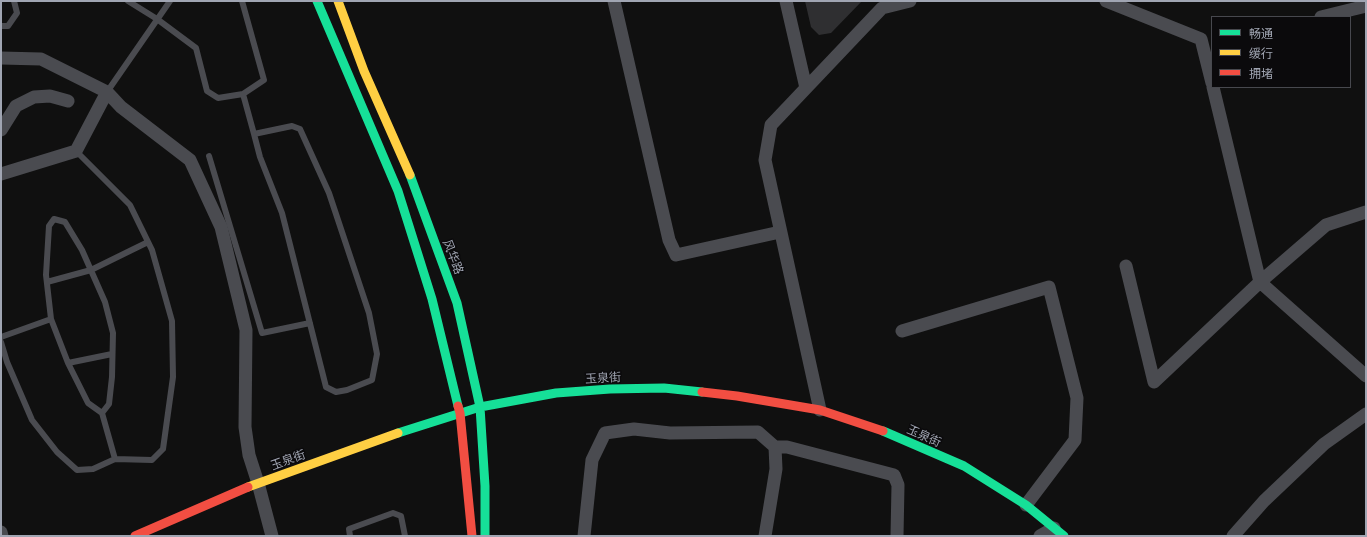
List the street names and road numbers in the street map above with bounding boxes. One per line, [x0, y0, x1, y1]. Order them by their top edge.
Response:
street label: 风华路 [440, 238, 466, 276]
street label: 玉泉街 [585, 370, 621, 386]
street label: 玉泉街 [905, 422, 943, 450]
street label: 玉泉街 [269, 447, 307, 473]

